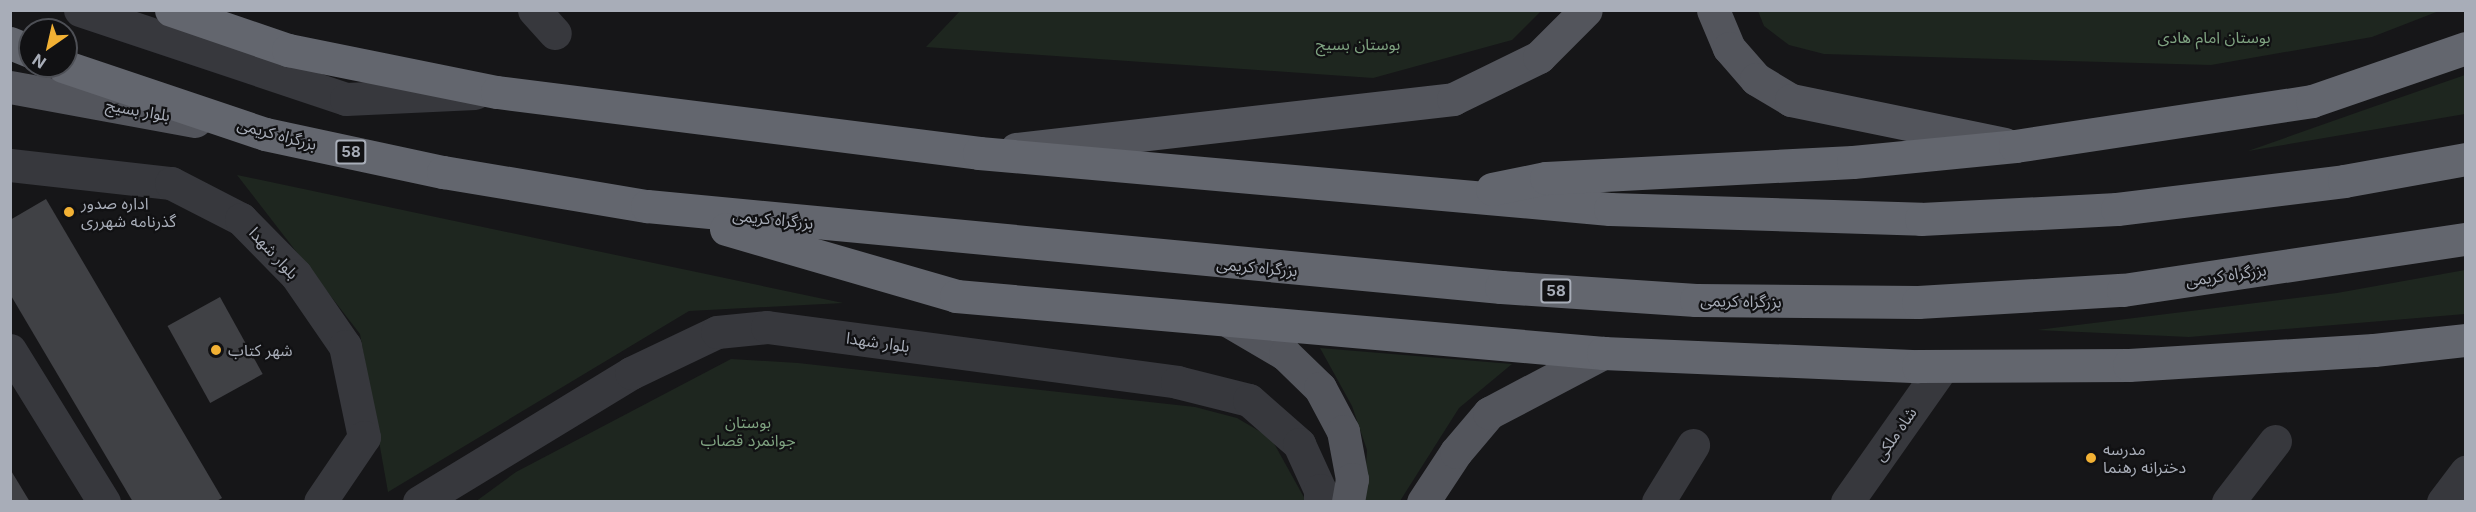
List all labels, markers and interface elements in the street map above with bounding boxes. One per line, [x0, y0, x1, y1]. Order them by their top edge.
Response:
north arrow [18, 18, 78, 78]
park label: بوستان امام هادی [2157, 27, 2271, 47]
park label: بوستان بسیج [1316, 34, 1400, 54]
text: N [28, 50, 50, 73]
street label: بلوار بسیج [104, 95, 172, 125]
street label: بزرگراه کریمی [235, 114, 319, 154]
road number: 58 [334, 140, 368, 164]
place label: اداره صدور گذرنامه شهرری [81, 193, 176, 231]
marker: اداره صدور گذرنامه شهرری [62, 205, 76, 219]
street label: بزرگراه کریمی [731, 205, 815, 233]
street label: بلوار شهدا [245, 223, 303, 283]
street label: بزرگراه کریمی [1216, 254, 1298, 280]
street label: بزرگراه کریمی [2184, 260, 2268, 290]
road number: 58 [1540, 279, 1572, 303]
street label: بزرگراه کریمی [1700, 291, 1782, 311]
street label: بلوار شهدا [845, 328, 911, 356]
place label: شهر کتاب [228, 340, 293, 360]
marker: شهر کتاب [209, 343, 223, 357]
street label: شاه ملکی [1870, 403, 1920, 465]
park label: بوستان جوانمرد قصاب [700, 412, 796, 450]
place label: مدرسه دخترانه رهنما [2103, 439, 2186, 477]
marker: مدرسه دخترانه رهنما [2084, 451, 2098, 465]

